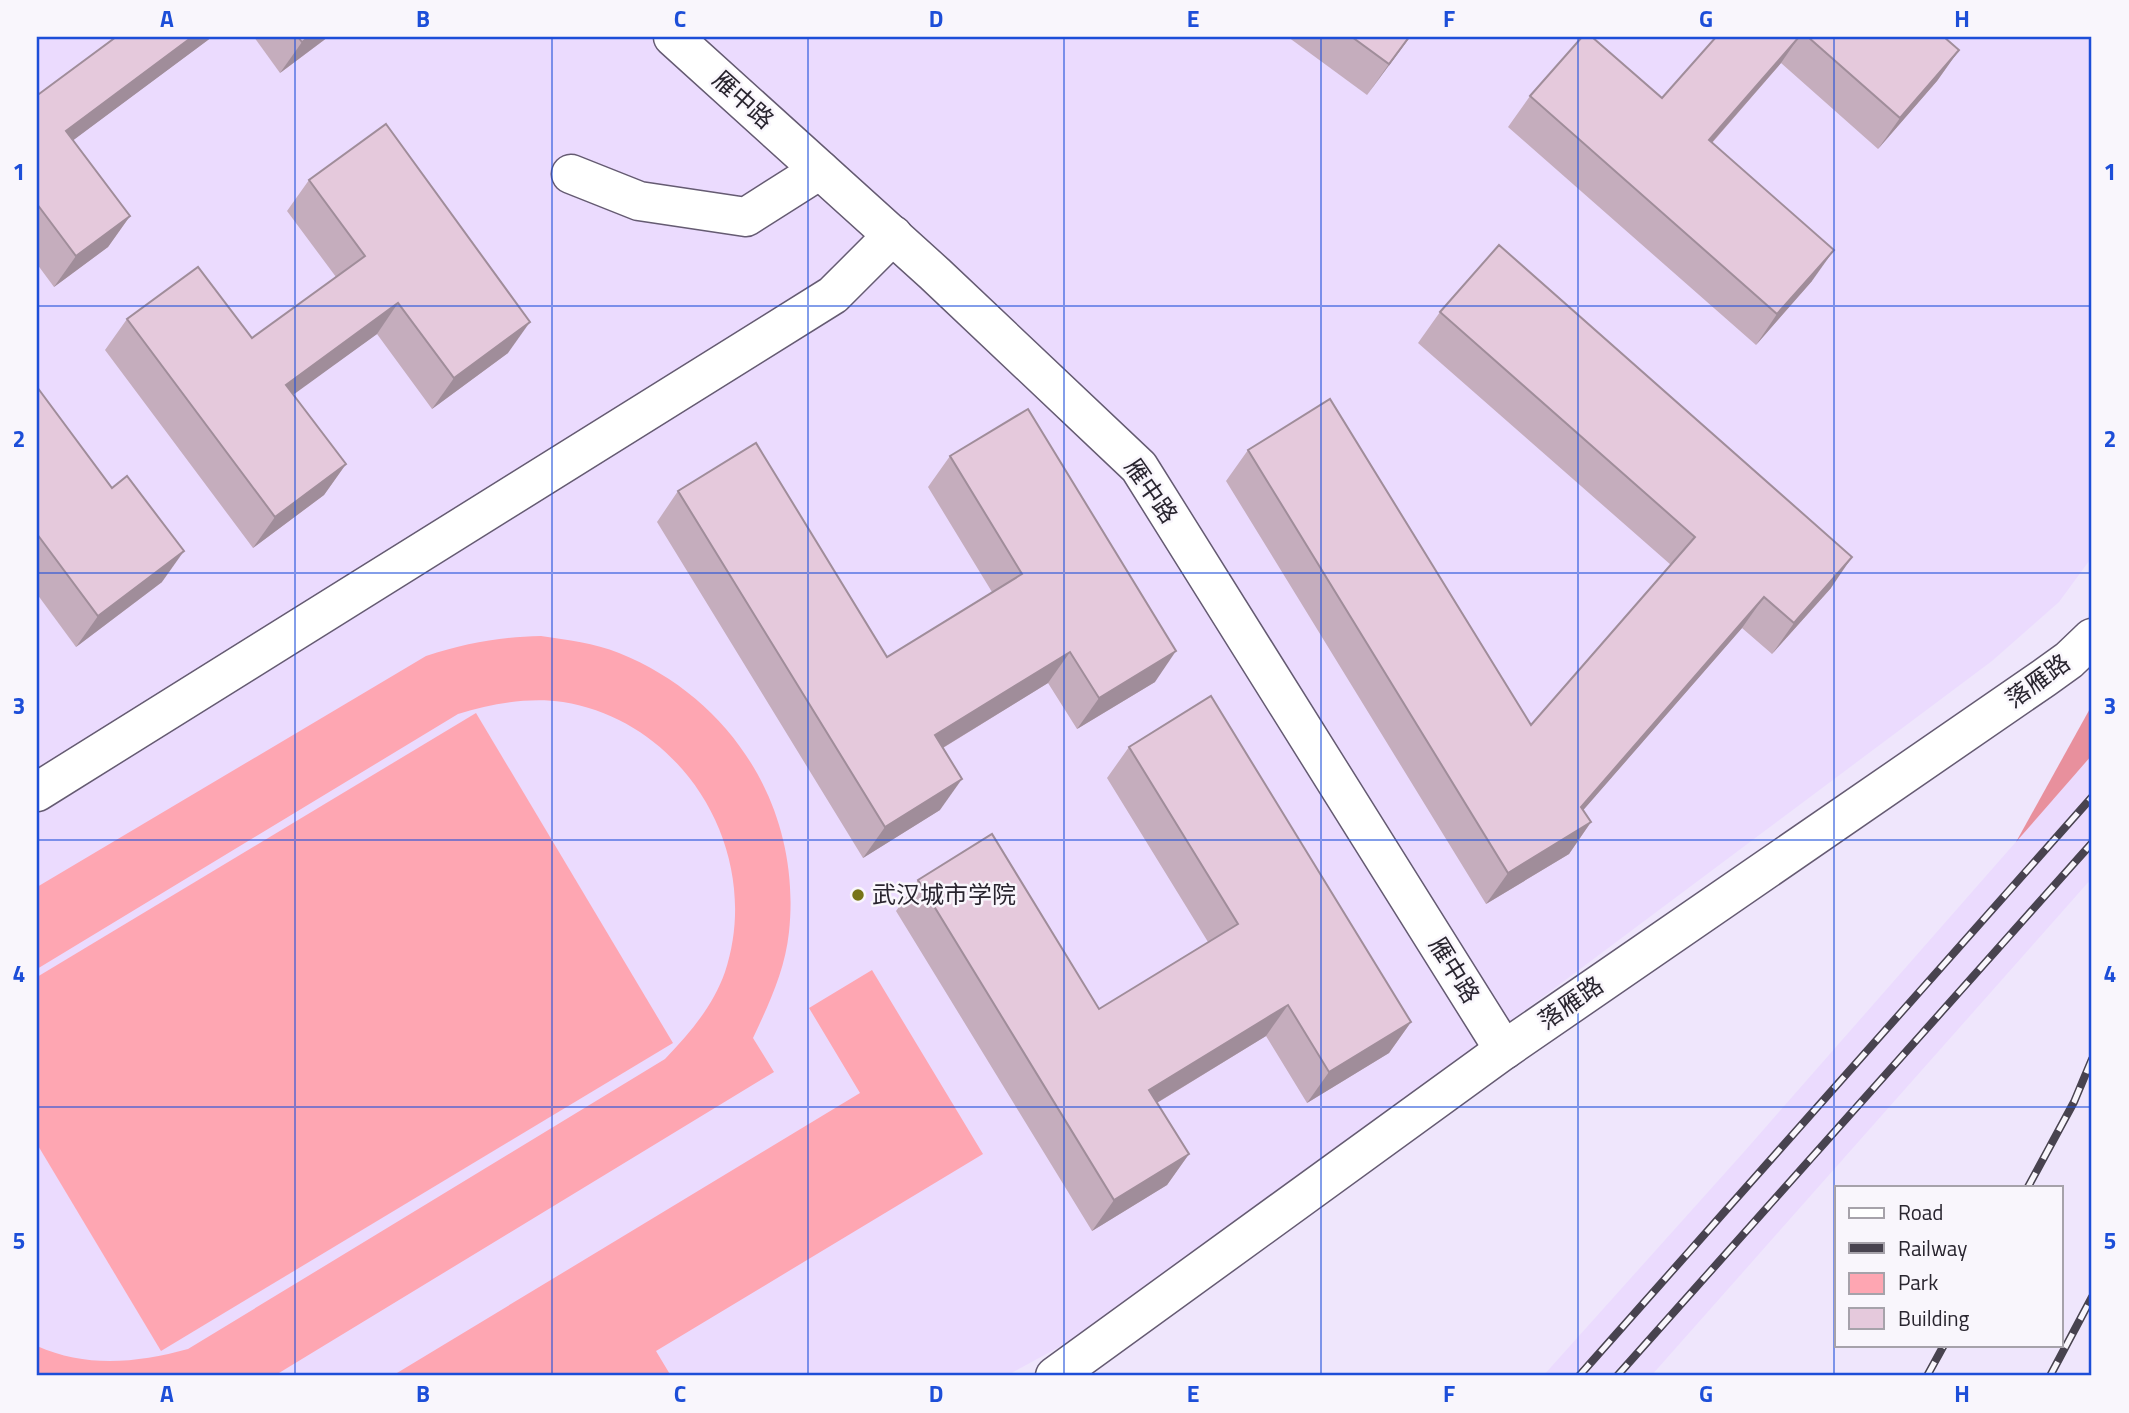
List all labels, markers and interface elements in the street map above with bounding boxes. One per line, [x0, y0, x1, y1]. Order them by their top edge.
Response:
text: A [160, 1, 174, 36]
text: B [416, 1, 430, 36]
text: C [674, 1, 686, 36]
text: D [929, 1, 943, 36]
text: E [1187, 1, 1199, 36]
text: F [1443, 1, 1455, 36]
text: G [1699, 1, 1713, 36]
text: H [1954, 1, 1970, 36]
street label: 雁中路 [705, 62, 782, 137]
text: 1 [13, 154, 25, 189]
text: 1 [2104, 154, 2116, 189]
text: 2 [13, 421, 25, 456]
text: 2 [2104, 421, 2116, 456]
street label: 雁中路 [1116, 451, 1187, 530]
street label: 落雁路 [1998, 644, 2077, 716]
text: 3 [13, 688, 25, 723]
text: 3 [2104, 688, 2116, 723]
place label: 武汉城市学院 [872, 876, 1016, 912]
marker: 武汉城市学院 [850, 887, 866, 903]
street label: 雁中路 [1421, 929, 1489, 1010]
text: 4 [13, 956, 25, 991]
text: 4 [2104, 956, 2116, 991]
street label: 落雁路 [1531, 967, 1610, 1038]
legend [1835, 1186, 2062, 1346]
text: Road [1898, 1196, 1943, 1228]
text: 5 [13, 1223, 25, 1258]
text: 5 [2104, 1223, 2116, 1258]
text: Railway [1898, 1232, 1967, 1264]
text: Park [1898, 1266, 1938, 1298]
text: Building [1898, 1302, 1970, 1334]
text: A [160, 1376, 174, 1411]
text: B [416, 1376, 430, 1411]
text: C [674, 1376, 686, 1411]
text: D [929, 1376, 943, 1411]
text: E [1187, 1376, 1199, 1411]
text: F [1443, 1376, 1455, 1411]
text: G [1699, 1376, 1713, 1411]
text: H [1954, 1376, 1970, 1411]

